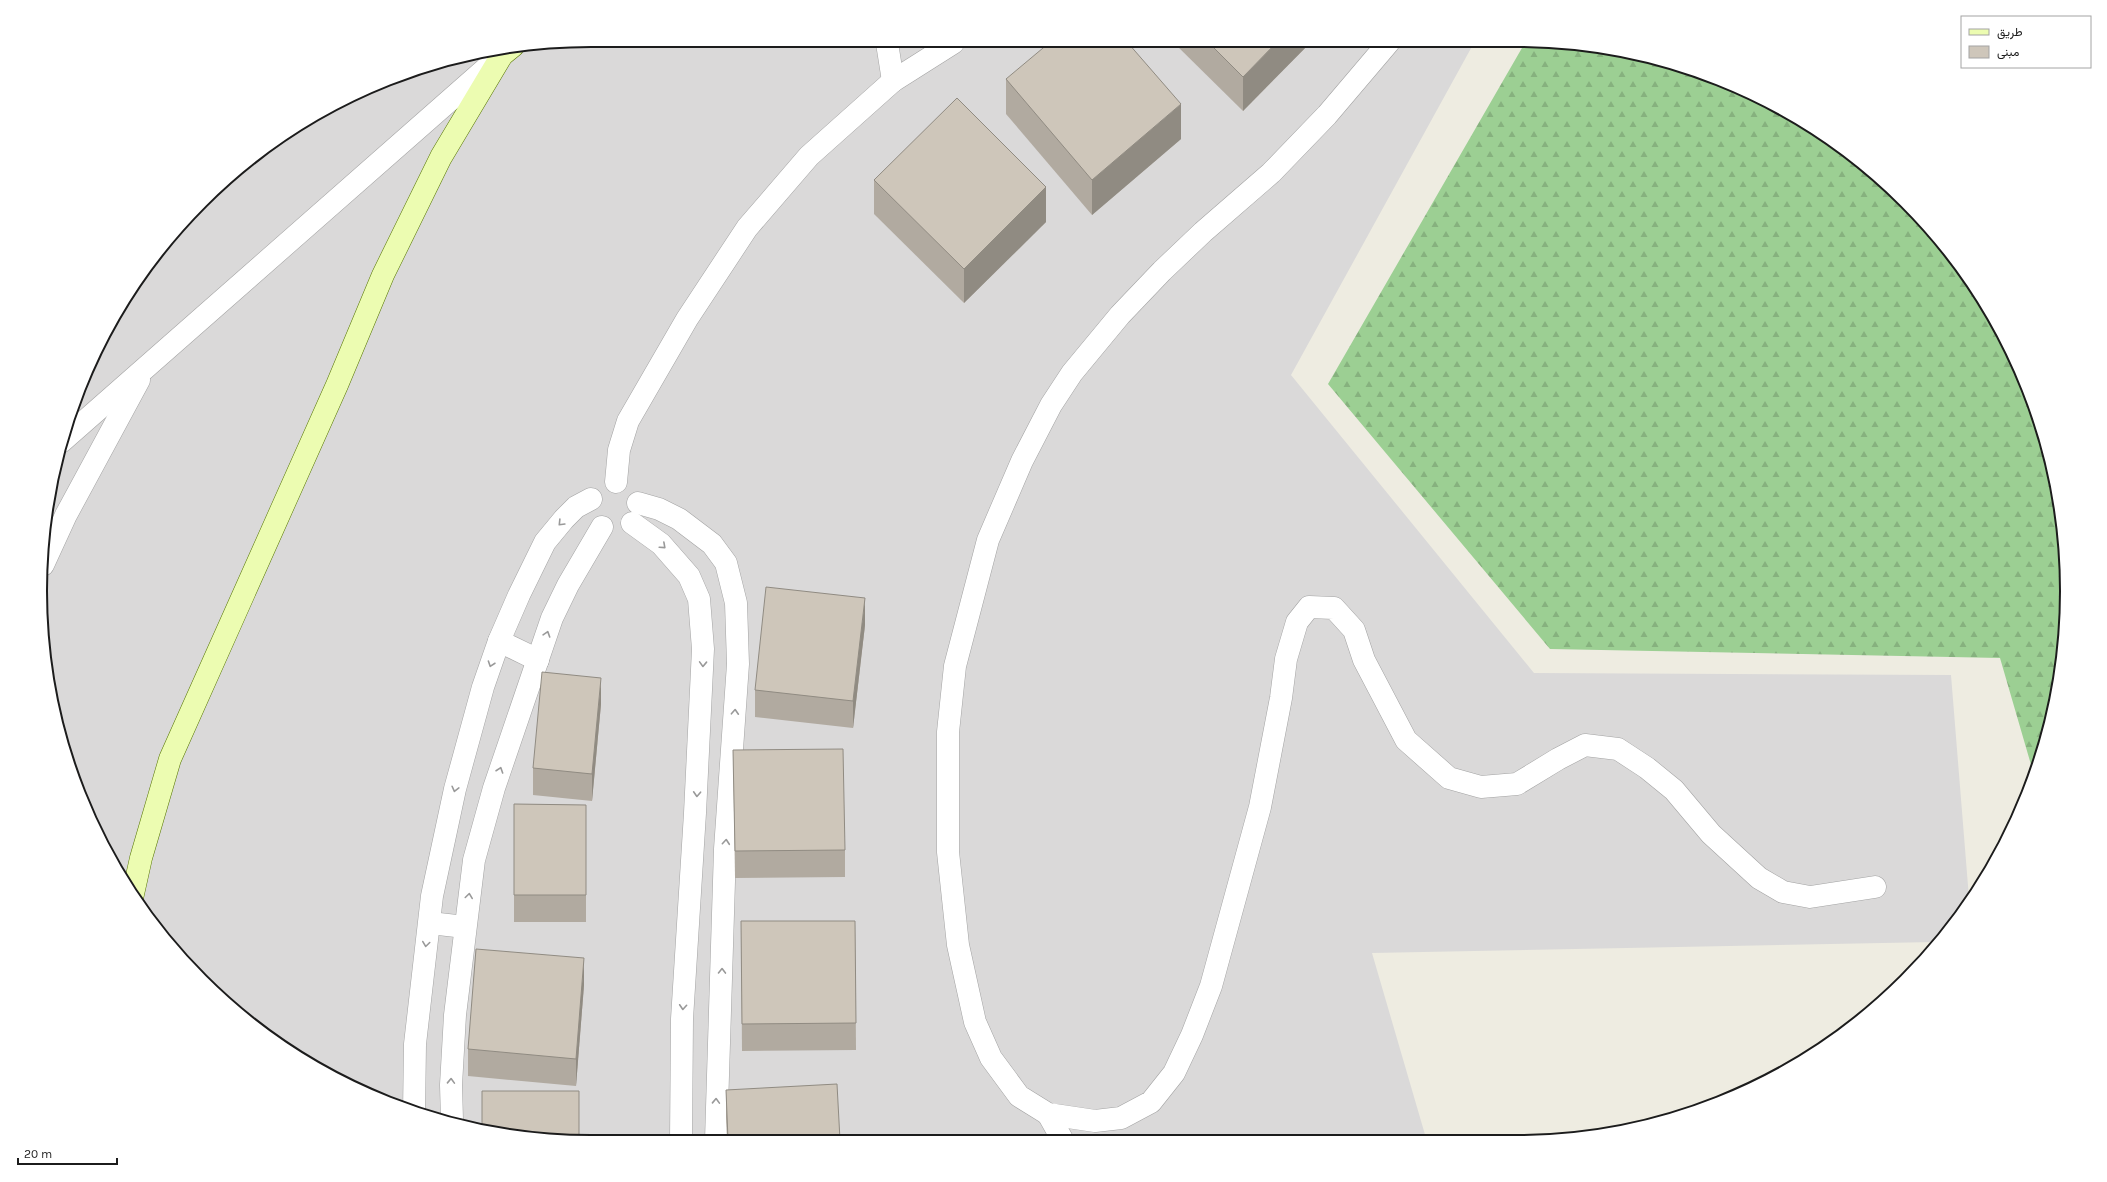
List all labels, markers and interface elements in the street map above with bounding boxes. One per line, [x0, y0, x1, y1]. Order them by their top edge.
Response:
legend [1961, 16, 2091, 68]
text: طريق [1997, 25, 2023, 40]
text: مبنى [1997, 45, 2019, 60]
one-way arrow [558, 518, 565, 526]
one-way arrow [658, 541, 666, 549]
one-way arrow [542, 631, 551, 638]
one-way arrow [488, 660, 496, 667]
one-way arrow [699, 661, 707, 667]
one-way arrow [731, 709, 740, 715]
one-way arrow [495, 767, 504, 774]
one-way arrow [452, 785, 460, 792]
one-way arrow [692, 791, 701, 797]
one-way arrow [721, 839, 730, 845]
one-way arrow [464, 893, 473, 899]
one-way arrow [422, 941, 431, 947]
one-way arrow [717, 968, 726, 974]
one-way arrow [678, 1004, 687, 1010]
one-way arrow [447, 1078, 455, 1084]
one-way arrow [712, 1098, 720, 1104]
scale bar [18, 1140, 117, 1166]
text: 20 m [24, 1147, 52, 1161]

